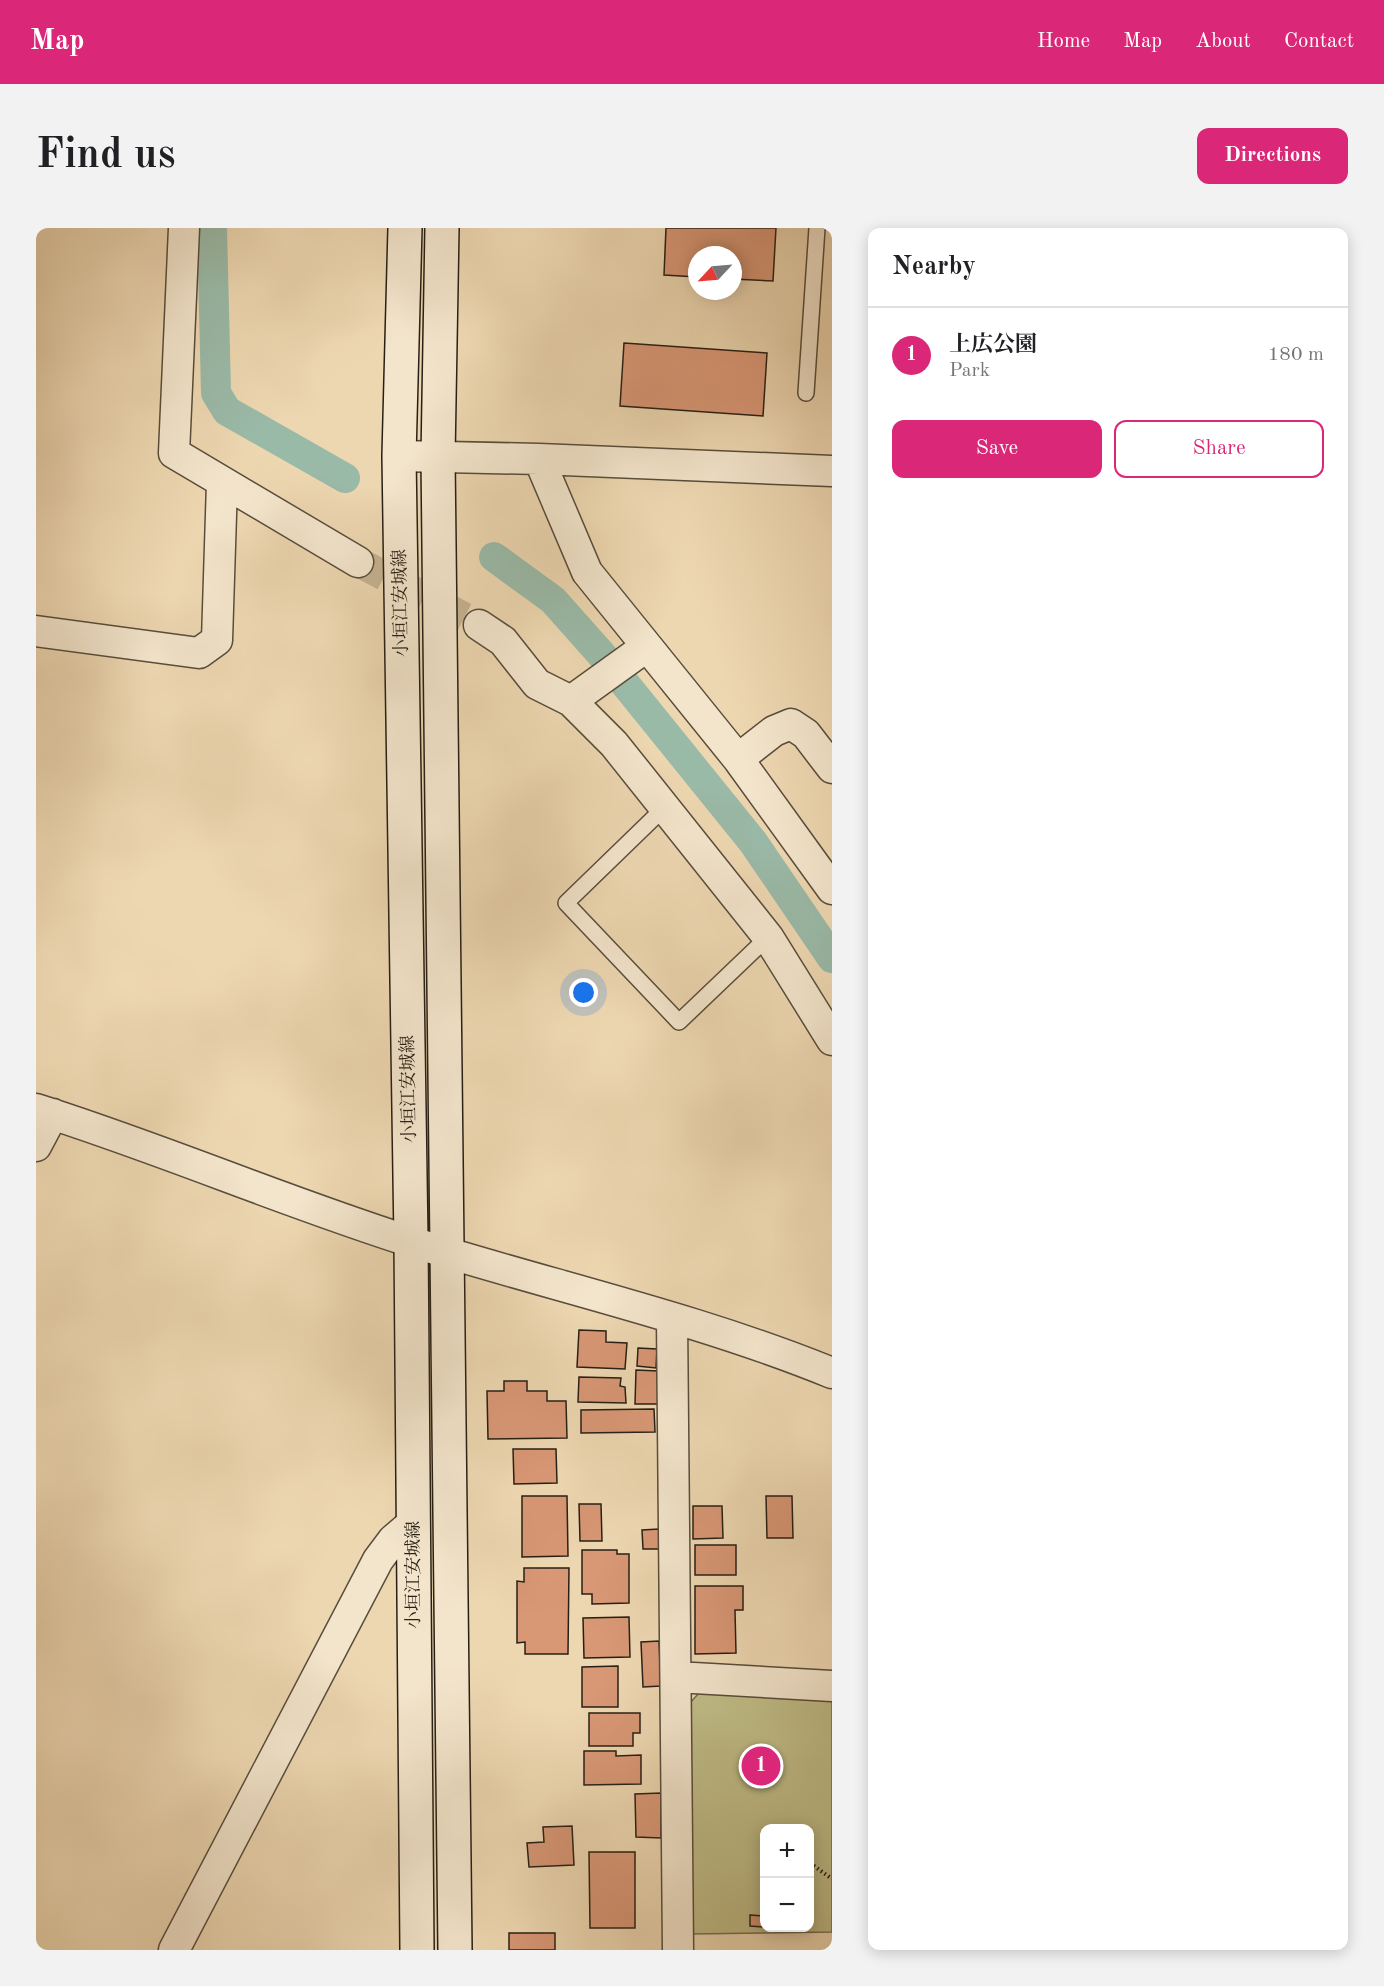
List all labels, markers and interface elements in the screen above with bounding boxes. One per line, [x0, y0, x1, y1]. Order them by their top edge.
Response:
text: Map [30, 28, 84, 56]
text: Home [1037, 31, 1090, 52]
text: Map [1123, 31, 1162, 52]
text: About [1195, 31, 1251, 52]
text: Contact [1284, 31, 1354, 52]
button: Directions [1197, 128, 1348, 184]
text: Find us [36, 135, 175, 177]
north arrow [688, 246, 742, 300]
text: Nearby [892, 254, 976, 280]
text: 上広公園 [949, 334, 1037, 356]
text: 1 [906, 345, 917, 365]
text: 180 m [1268, 345, 1324, 365]
text: Park [949, 361, 990, 381]
button: Save [892, 420, 1102, 478]
button: Share [1114, 420, 1324, 478]
street label: 小垣江安城線 [389, 549, 411, 657]
your location [569, 978, 598, 1007]
street label: 小垣江安城線 [397, 1035, 419, 1143]
street label: 小垣江安城線 [403, 1521, 423, 1629]
pin: 1 [742, 1744, 780, 1788]
map controls [760, 1824, 814, 1932]
button: + [760, 1824, 814, 1878]
button: − [760, 1878, 814, 1932]

